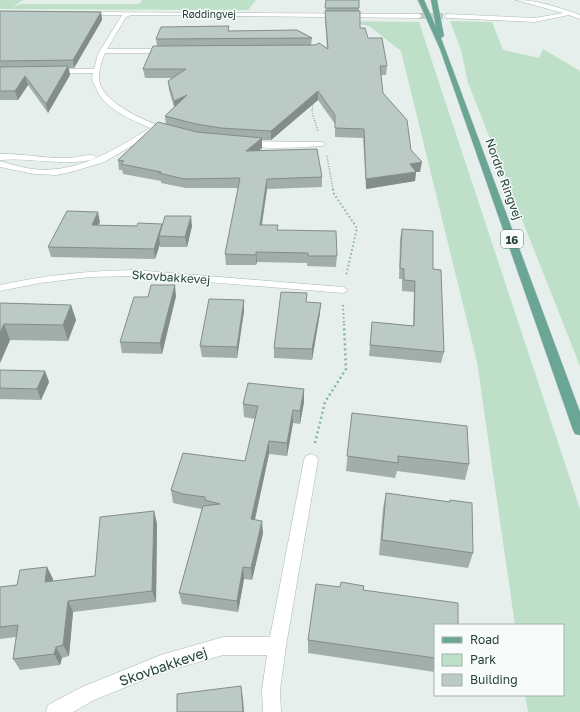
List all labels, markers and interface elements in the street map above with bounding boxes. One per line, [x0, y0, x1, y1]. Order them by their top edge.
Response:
street label: Røddingvej [182, 8, 236, 20]
street label: Nordre Ringvej [482, 136, 526, 222]
road number: 16 [501, 230, 523, 248]
street label: Skovbakkevej [131, 267, 211, 287]
legend [434, 624, 564, 696]
text: Road [470, 632, 499, 647]
street label: Skovbakkevej [117, 643, 209, 689]
text: Park [470, 652, 496, 667]
text: Building [470, 672, 518, 687]

